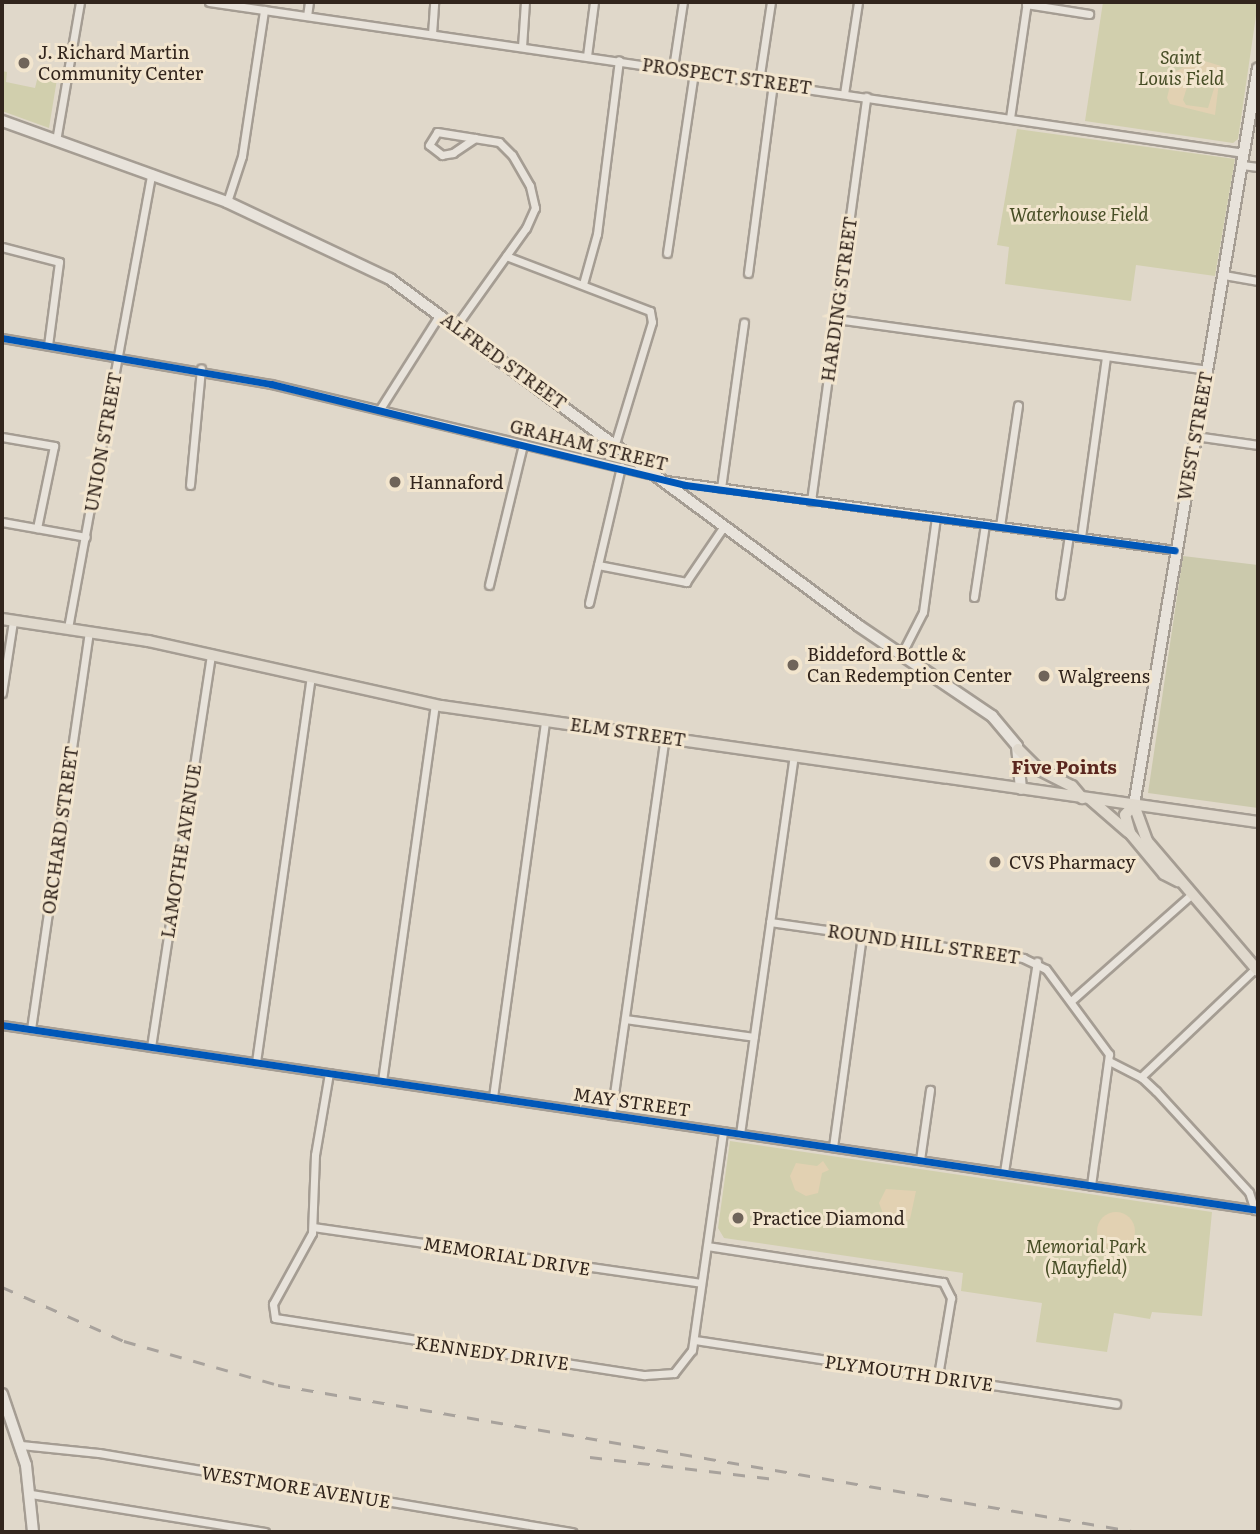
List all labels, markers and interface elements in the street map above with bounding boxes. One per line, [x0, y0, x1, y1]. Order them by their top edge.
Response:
place label: J. Richard Martin Community Center [38, 42, 203, 84]
park label: Saint Louis Field [1138, 47, 1224, 90]
street label: PROSPECT STREET [641, 53, 813, 99]
marker: J. Richard Martin Community Center [16, 55, 32, 71]
park label: Waterhouse Field [1009, 203, 1149, 225]
street label: HARDING STREET [817, 215, 861, 383]
street label: ALFRED STREET [437, 308, 571, 414]
street label: UNION STREET [80, 370, 126, 514]
street label: WEST STREET [1173, 370, 1217, 502]
street label: GRAHAM STREET [508, 415, 670, 475]
place label: Hannaford [409, 471, 503, 493]
marker: Hannaford [387, 474, 403, 490]
place label: Biddeford Bottle & Can Redemption Center [807, 644, 1012, 686]
marker: Biddeford Bottle & Can Redemption Center [785, 657, 801, 673]
place label: Walgreens [1058, 665, 1150, 687]
marker: Walgreens [1036, 668, 1052, 684]
street label: ELM STREET [569, 713, 687, 751]
street label: ORCHARD STREET [37, 744, 83, 916]
district label: Five Points [1011, 756, 1117, 778]
street label: LAMOTHE AVENUE [157, 762, 205, 940]
place label: CVS Pharmacy [1009, 851, 1136, 873]
marker: CVS Pharmacy [987, 854, 1003, 870]
street label: ROUND HILL STREET [826, 920, 1022, 968]
street label: MAY STREET [572, 1083, 692, 1121]
place label: Practice Diamond [752, 1207, 905, 1229]
marker: Practice Diamond [730, 1210, 746, 1226]
street label: MEMORIAL DRIVE [422, 1232, 592, 1280]
park label: Memorial Park (Mayfield) [1025, 1236, 1147, 1278]
street label: KENNEDY DRIVE [414, 1332, 570, 1374]
street label: PLYMOUTH DRIVE [823, 1350, 995, 1396]
street label: WESTMORE AVENUE [200, 1461, 392, 1513]

